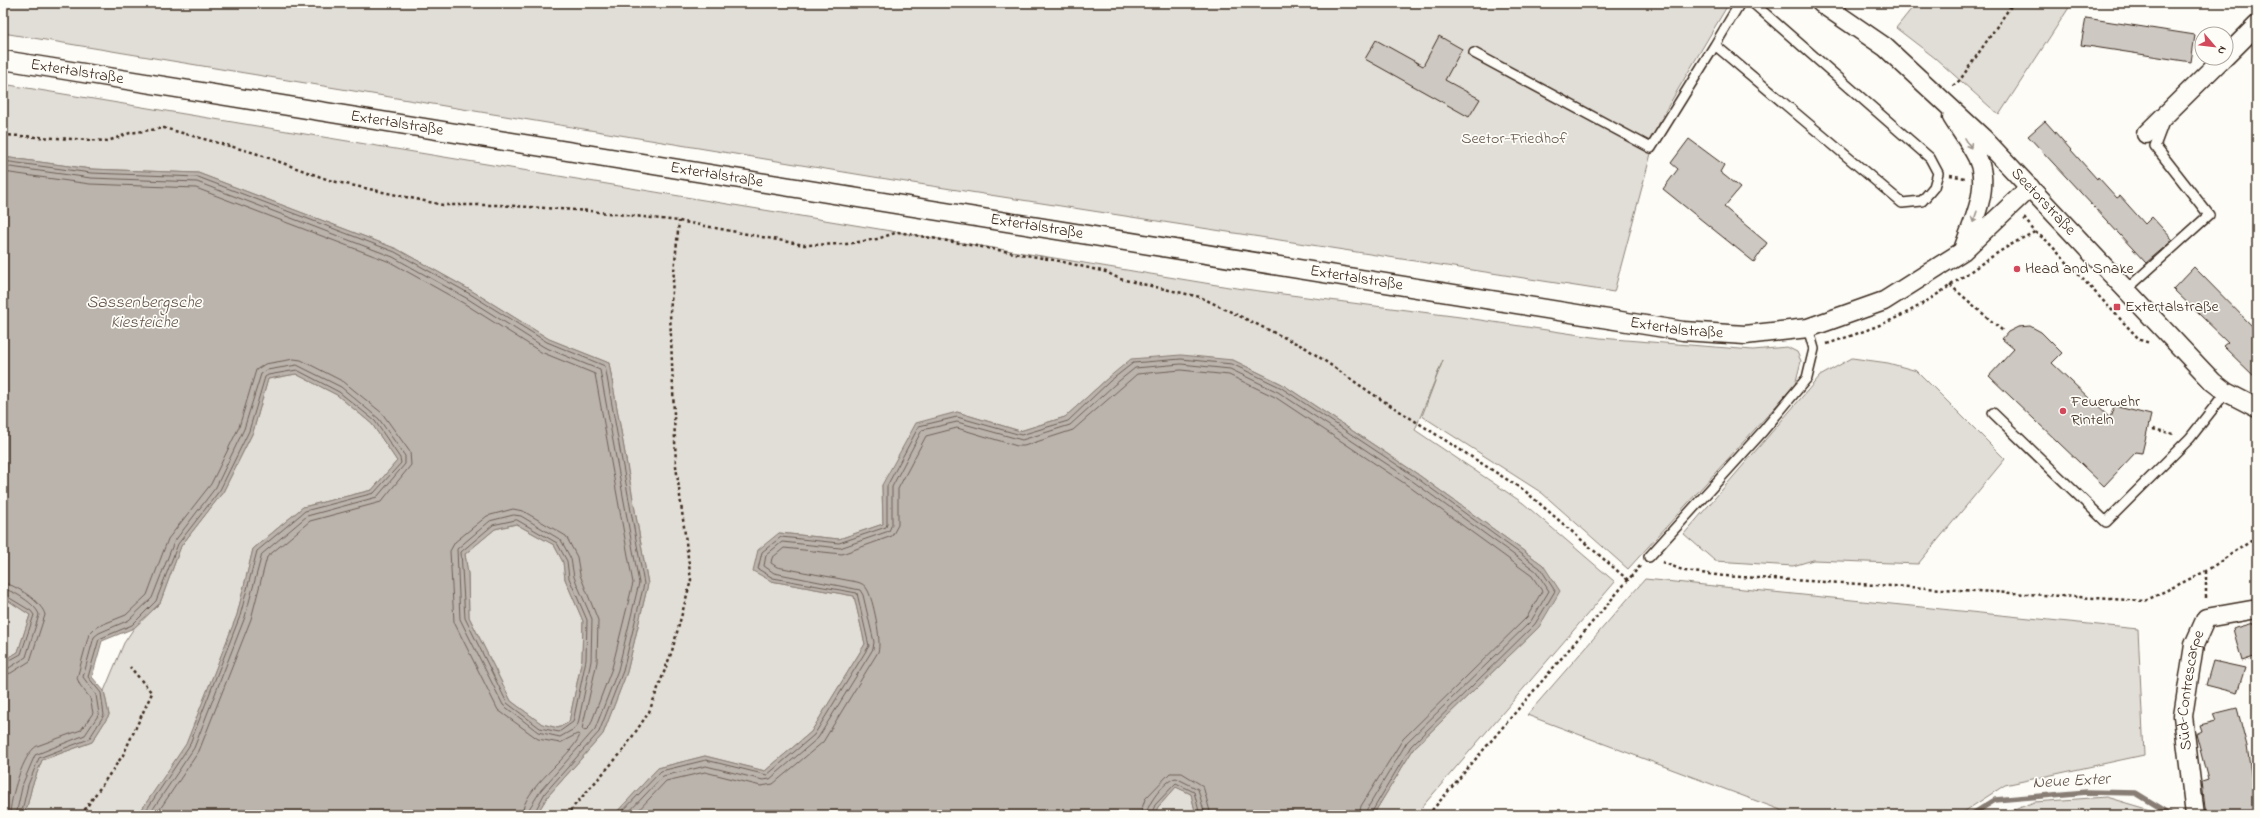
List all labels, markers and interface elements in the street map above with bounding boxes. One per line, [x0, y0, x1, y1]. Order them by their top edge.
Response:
north arrow [2194, 26, 2234, 66]
text: N [2213, 43, 2231, 57]
street label: Extertalstraße [29, 53, 126, 91]
street label: Extertalstraße [349, 104, 446, 143]
park label: Seetor-Friedhof [1461, 127, 1567, 151]
one-way arrow [1964, 137, 1972, 148]
street label: Extertalstraße [669, 156, 766, 195]
street label: Seetorstraße [2005, 162, 2082, 242]
street label: Extertalstraße [988, 207, 1086, 246]
one-way arrow [1970, 211, 1978, 223]
place label: Head and Snake [2025, 257, 2134, 281]
street label: Extertalstraße [1308, 259, 1406, 298]
marker: Head and Snake [2012, 264, 2022, 274]
water label: Sassenbergsche Kiesteiche [87, 290, 203, 335]
place label: Extertalstraße [2125, 295, 2220, 319]
marker: Extertalstraße [2112, 302, 2122, 312]
street label: Extertalstraße [1628, 311, 1725, 346]
place label: Feuerwehr Rinteln [2070, 390, 2140, 432]
marker: Feuerwehr Rinteln [2058, 406, 2068, 416]
street label: Süd-Contrescarpe [2171, 625, 2212, 752]
water label: Neue Exter [2032, 766, 2113, 796]

